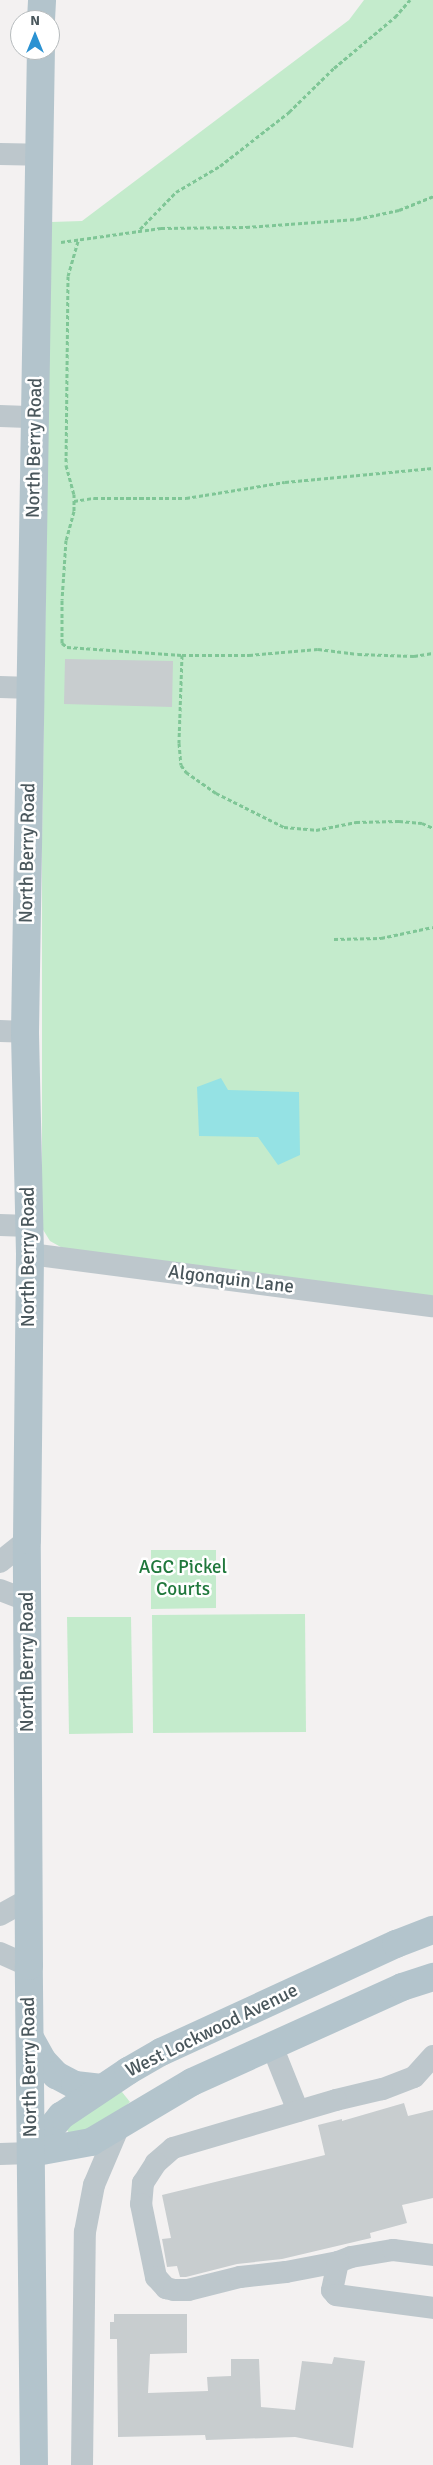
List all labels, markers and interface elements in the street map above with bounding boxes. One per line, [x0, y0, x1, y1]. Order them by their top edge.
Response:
north arrow [10, 10, 60, 60]
text: N [30, 12, 40, 29]
street label: North Berry Road [22, 378, 48, 518]
street label: North Berry Road [15, 783, 41, 923]
street label: North Berry Road [18, 1187, 40, 1327]
street label: Algonquin Lane [167, 1261, 295, 1299]
park label: AGC Pickel Courts [139, 1557, 227, 1601]
street label: North Berry Road [17, 1592, 39, 1732]
street label: West Lockwood Avenue [122, 1979, 302, 2083]
street label: North Berry Road [17, 1997, 43, 2137]

